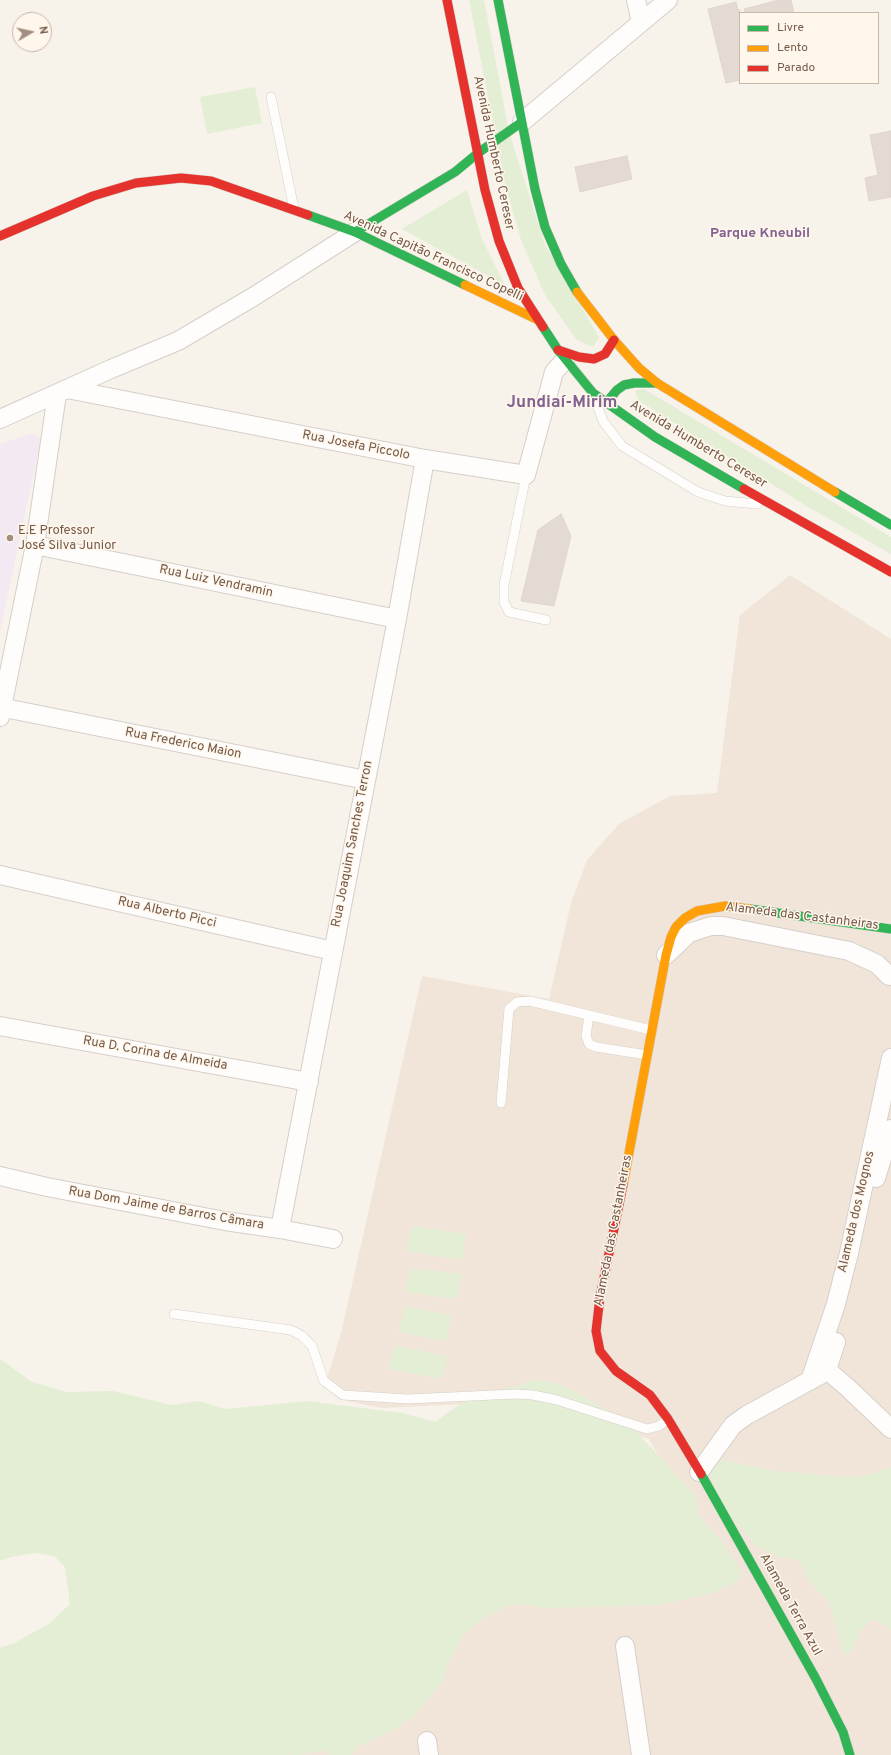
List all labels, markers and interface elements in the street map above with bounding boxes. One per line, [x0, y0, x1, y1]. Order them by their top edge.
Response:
north arrow [12, 12, 52, 52]
legend [739, 12, 879, 84]
text: Livre [777, 20, 804, 36]
text: N [35, 25, 50, 35]
text: Lento [777, 40, 808, 56]
text: Parado [777, 60, 815, 76]
street label: Avenida Humberto Cereser [469, 74, 517, 232]
street label: Avenida Capitão Francisco Copelli [341, 208, 525, 306]
district label: Parque Kneubil [710, 226, 810, 242]
district label: Jundiaí-Mirim [507, 394, 617, 414]
street label: Avenida Humberto Cereser [626, 398, 770, 492]
street label: Rua Josefa Piccolo [301, 428, 411, 464]
place label: E.E Professor José Silva Junior [18, 523, 116, 554]
marker: E.E Professor José Silva Junior [5, 533, 15, 543]
street label: Rua Luiz Vendramin [158, 562, 274, 602]
street label: Rua Frederico Maion [123, 725, 243, 763]
street label: Rua Joaquim Sanches Terron [329, 759, 377, 929]
street label: Rua Alberto Picci [116, 894, 218, 932]
street label: Alameda das Castanheiras [725, 900, 879, 934]
street label: Rua D. Corina de Almeida [81, 1034, 229, 1074]
street label: Alameda dos Mognos [835, 1150, 879, 1274]
street label: Alameda das Castanheiras [592, 1154, 636, 1308]
street label: Rua Dom Jaime de Barros Câmara [67, 1184, 265, 1234]
street label: Alameda Terra Azul [755, 1551, 825, 1659]

